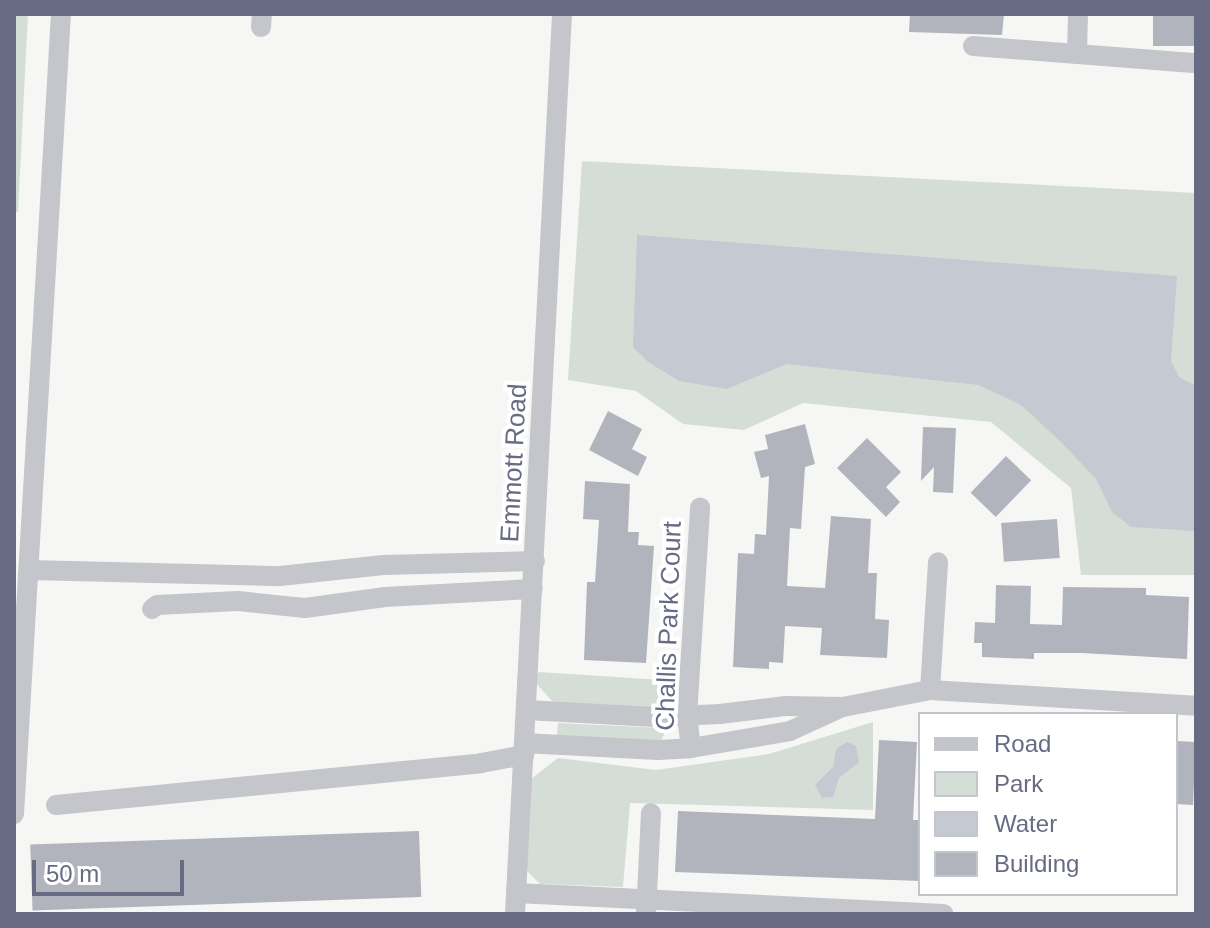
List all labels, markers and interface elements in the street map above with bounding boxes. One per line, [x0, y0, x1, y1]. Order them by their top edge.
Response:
street label: Emmott Road [494, 383, 534, 543]
street label: Challis Park Court [650, 521, 688, 731]
legend [918, 712, 1178, 896]
text: Road [994, 730, 1051, 757]
text: Park [994, 770, 1043, 797]
text: Water [994, 810, 1057, 837]
scale bar [36, 844, 188, 894]
text: Building [994, 850, 1079, 877]
text: 50 m [46, 860, 99, 887]

